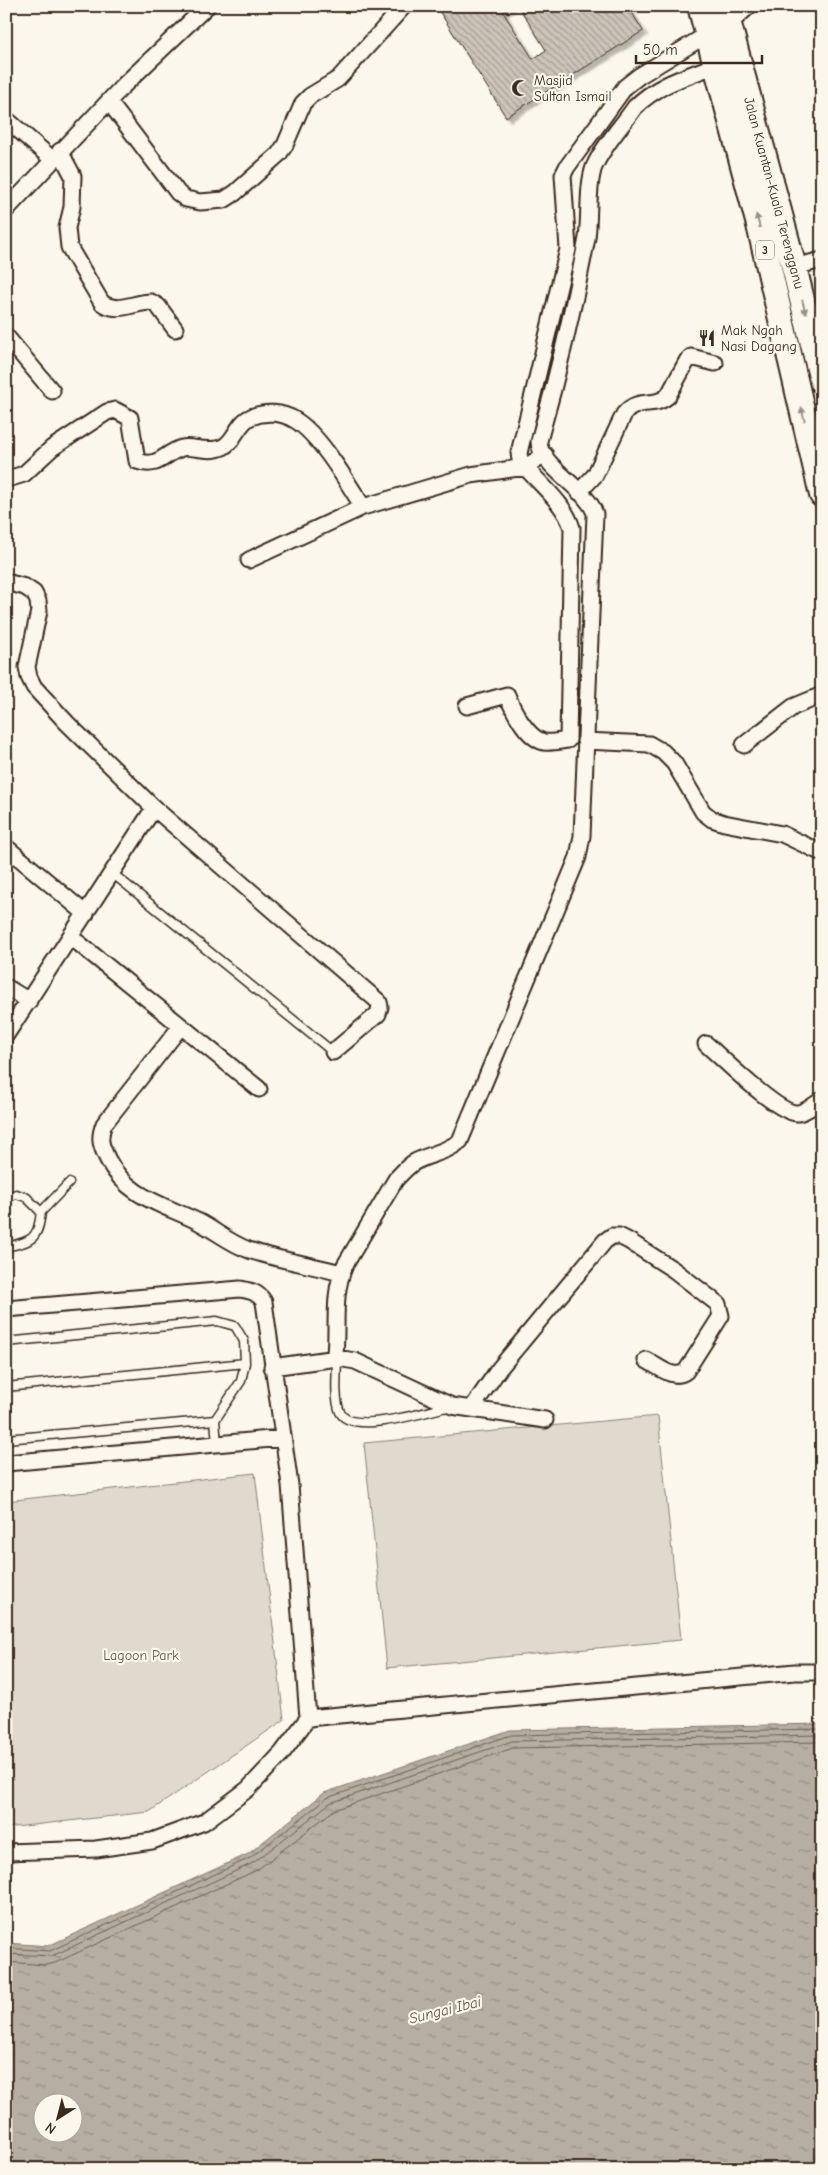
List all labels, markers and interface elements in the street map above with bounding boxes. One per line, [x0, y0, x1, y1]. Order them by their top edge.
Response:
scale bar [636, 32, 762, 64]
text: 50 m [643, 41, 678, 59]
place label: Masjid Sultan Ismail [534, 72, 612, 105]
mosque icon: Masjid Sultan Ismail [510, 78, 530, 98]
street label: Jalan Kuantan-Kuala Terengganu [740, 95, 808, 291]
one-way arrow [754, 214, 762, 229]
road number: 3 [756, 240, 774, 260]
one-way arrow [800, 300, 808, 315]
place label: Mak Ngah Nasi Dagang [721, 322, 797, 355]
restaurant icon: Mak Ngah Nasi Dagang [697, 328, 717, 348]
one-way arrow [799, 406, 807, 421]
park label: Lagoon Park [103, 1647, 179, 1664]
water label: Sungai Ibai [407, 1992, 483, 2028]
north arrow [32, 2092, 82, 2142]
text: N [42, 2119, 59, 2138]

